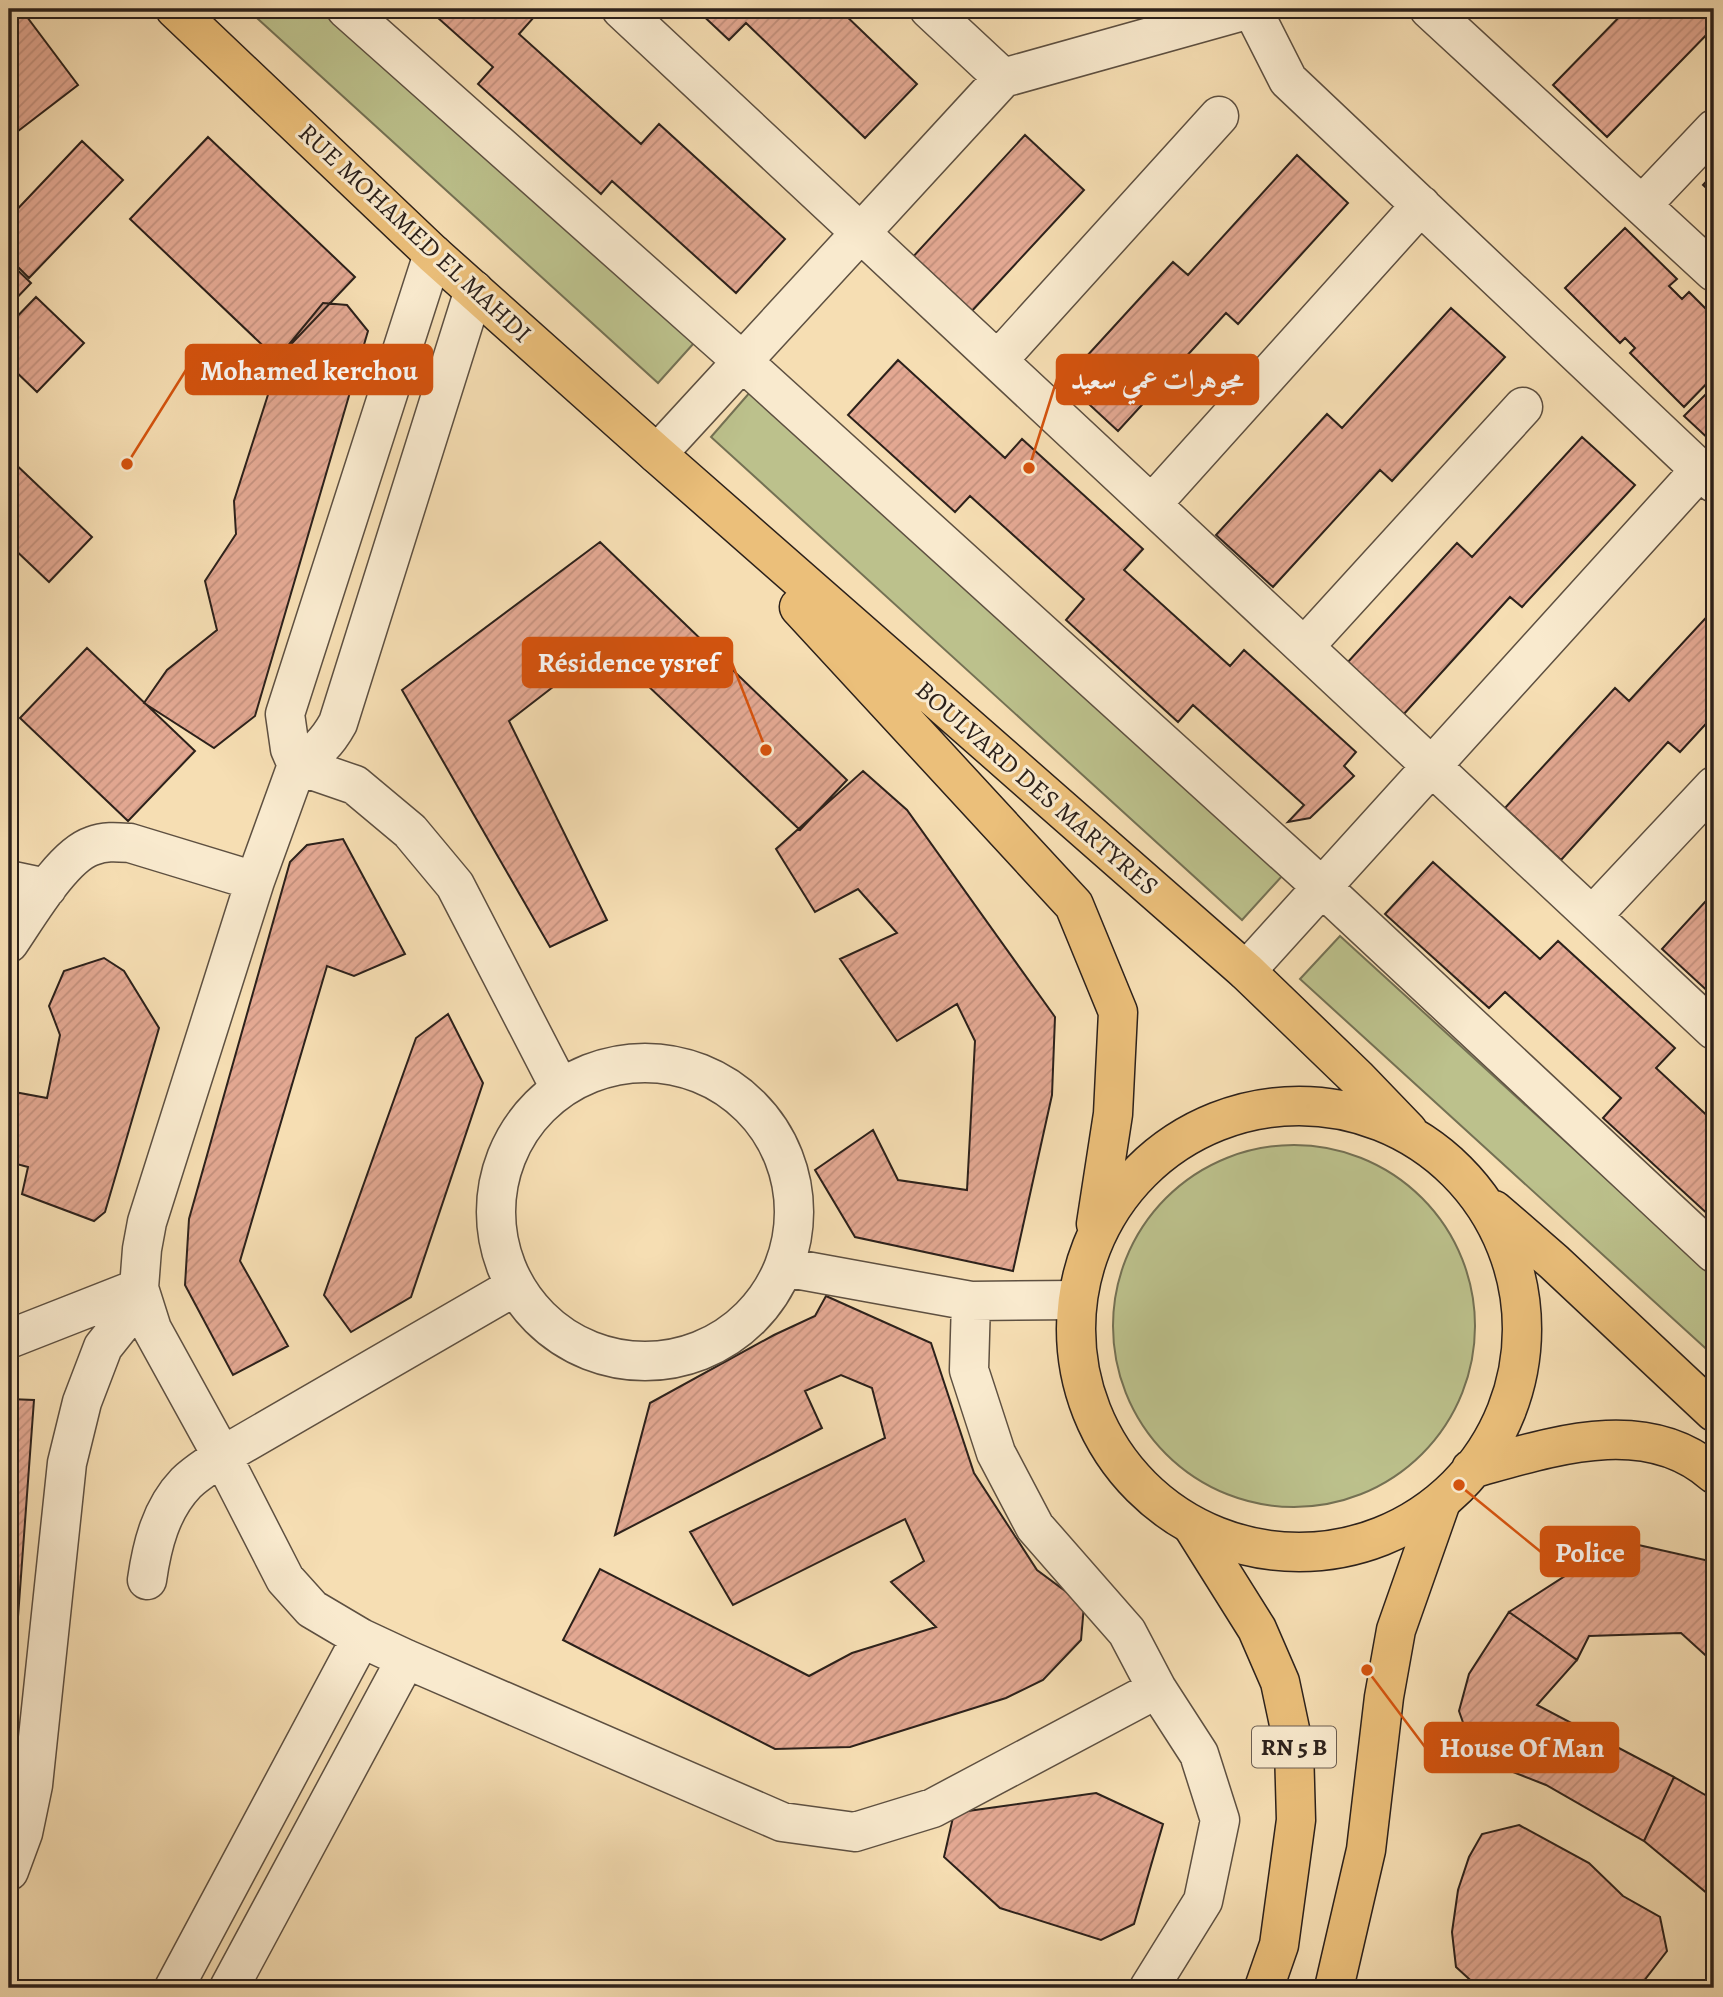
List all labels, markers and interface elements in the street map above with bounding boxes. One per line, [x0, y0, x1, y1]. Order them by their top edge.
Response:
street label: RUE MOHAMED EL MAHDI [291, 116, 539, 350]
callout: Mohamed kerchou [186, 345, 432, 394]
text: Mohamed kerchou [200, 352, 419, 390]
callout: مجوهرات عمي سعيد [1057, 355, 1258, 404]
text: مجوهرات عمي سعيد [1071, 361, 1245, 405]
callout: Résidence ysref [523, 638, 732, 687]
text: Résidence ysref [538, 644, 722, 682]
street label: BOULVARD DES MARTYRES [908, 673, 1166, 903]
callout: Police [1541, 1527, 1639, 1576]
text: Police [1555, 1534, 1625, 1572]
callout: House Of Man [1425, 1723, 1618, 1772]
road number: RN 5 B [1252, 1727, 1336, 1768]
text: House Of Man [1439, 1729, 1605, 1767]

